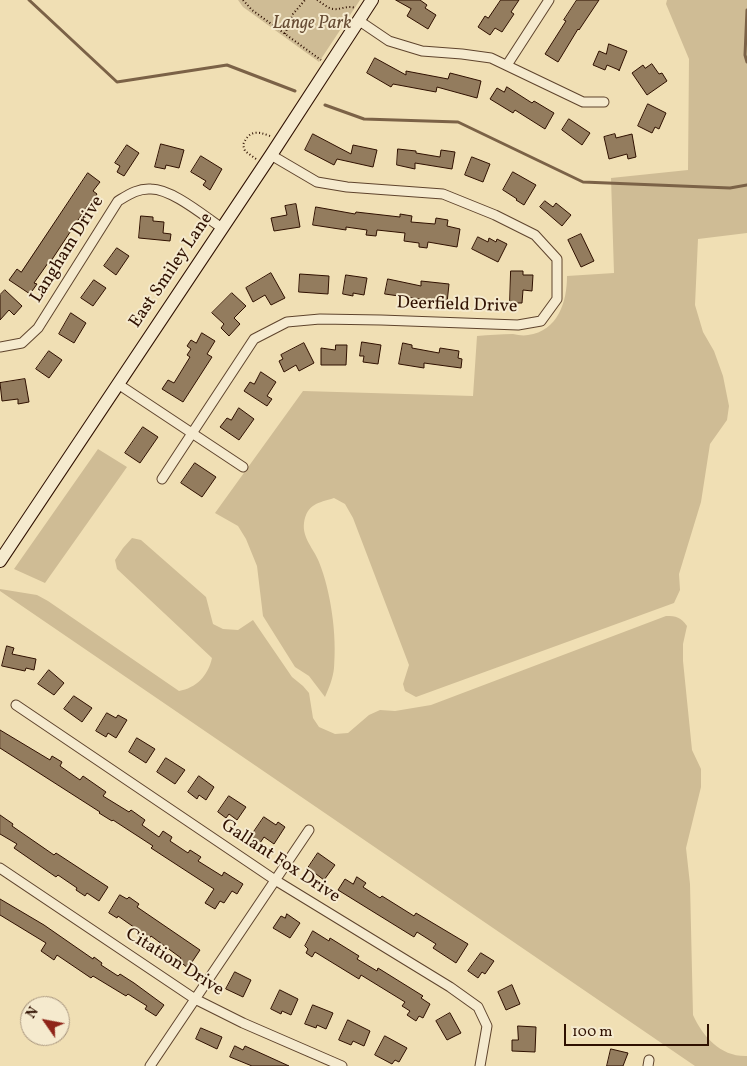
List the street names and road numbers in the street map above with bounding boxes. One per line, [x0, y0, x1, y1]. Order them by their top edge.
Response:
street label: Langham Drive [26, 192, 110, 308]
street label: East Smiley Lane [126, 209, 218, 333]
street label: Deerfield Drive [396, 293, 518, 319]
street label: Gallant Fox Drive [216, 815, 344, 909]
street label: Citation Drive [121, 924, 227, 1002]

